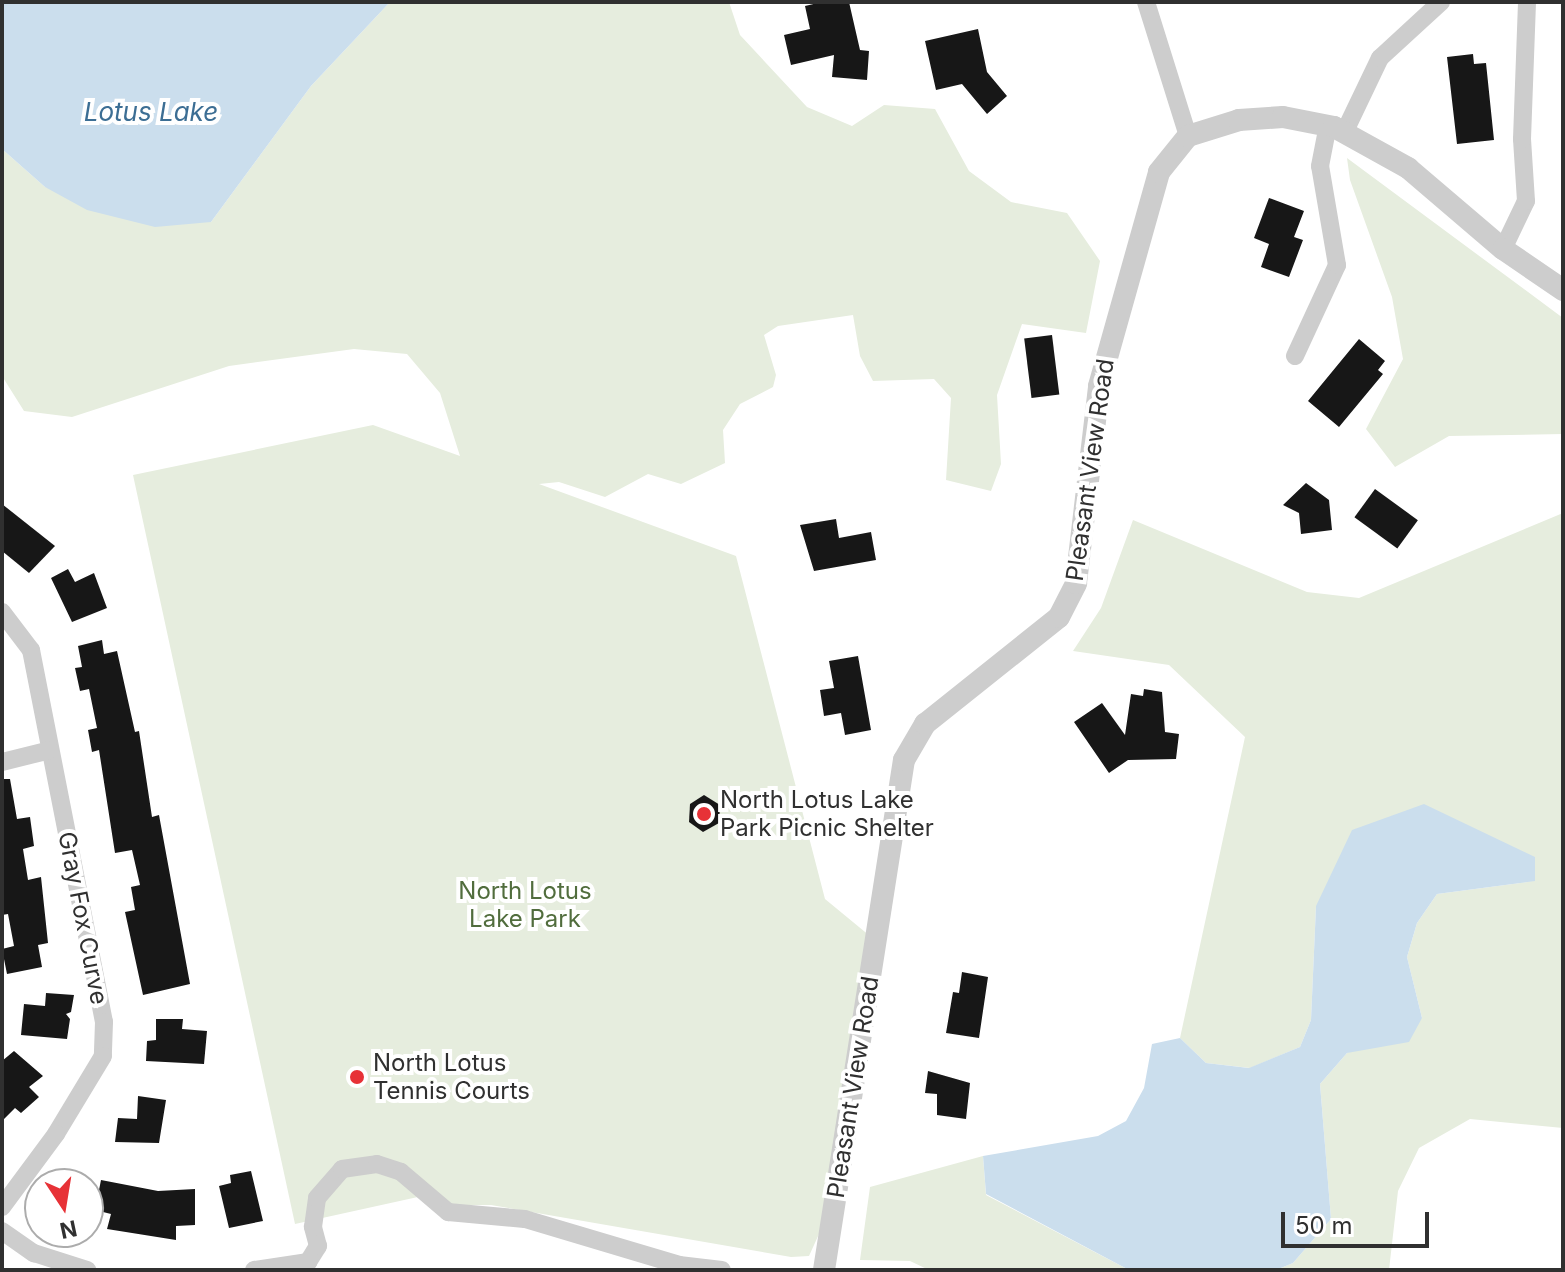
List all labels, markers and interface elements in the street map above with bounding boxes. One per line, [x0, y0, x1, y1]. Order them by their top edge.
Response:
water label: Lotus Lake [84, 96, 218, 128]
street label: Pleasant View Road [1060, 357, 1120, 583]
place label: North Lotus Lake Park Picnic Shelter [720, 786, 934, 842]
marker: North Lotus Lake Park Picnic Shelter [695, 805, 713, 823]
street label: Gray Fox Curve [52, 829, 114, 1007]
park label: North Lotus Lake Park [458, 877, 592, 933]
street label: Pleasant View Road [821, 974, 885, 1200]
place label: North Lotus Tennis Courts [373, 1049, 530, 1105]
marker: North Lotus Tennis Courts [348, 1068, 366, 1086]
north arrow [24, 1168, 104, 1248]
scale bar [1285, 1196, 1433, 1246]
text: 50 m [1295, 1211, 1353, 1240]
text: N [58, 1215, 79, 1244]

